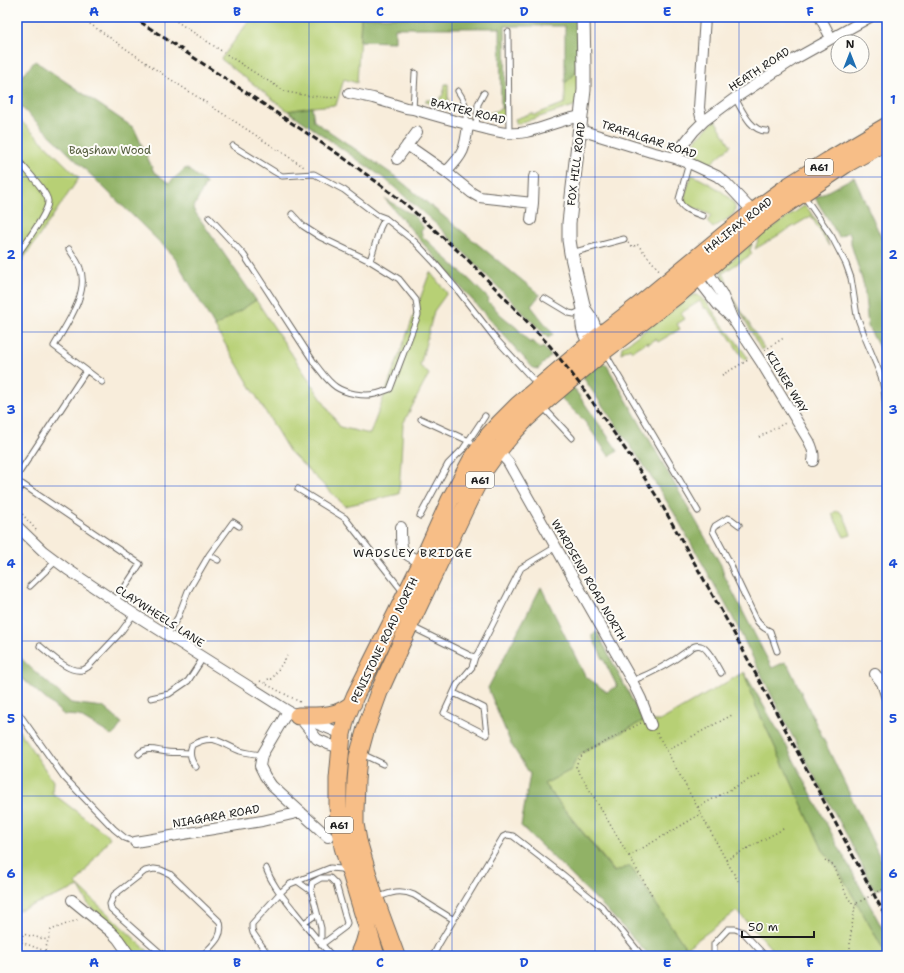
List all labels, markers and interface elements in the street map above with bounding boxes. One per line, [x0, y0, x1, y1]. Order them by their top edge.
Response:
text: A [89, 3, 99, 20]
text: B [233, 3, 241, 20]
text: C [376, 3, 384, 20]
text: D [519, 3, 529, 20]
text: E [663, 3, 672, 20]
text: F [806, 3, 814, 20]
north arrow [830, 34, 870, 74]
text: N [846, 37, 855, 52]
street label: HEATH ROAD [726, 44, 793, 95]
text: 1 [8, 91, 14, 108]
text: 1 [890, 91, 896, 108]
street label: BAXTER ROAD [429, 95, 507, 128]
street label: TRAFALGAR ROAD [599, 117, 698, 162]
street label: FOX HILL ROAD [564, 121, 589, 207]
park label: Bagshaw Wood [69, 143, 151, 158]
road number: A61 [805, 159, 833, 175]
street label: HALIFAX ROAD [701, 194, 776, 257]
text: 2 [6, 246, 16, 263]
text: 2 [888, 246, 898, 263]
street label: KILNER WAY [762, 349, 811, 416]
text: 3 [6, 401, 16, 418]
text: 3 [888, 401, 898, 418]
road number: A61 [466, 472, 494, 488]
street label: WARDSEND ROAD NORTH [548, 517, 630, 644]
district label: WADSLEY BRIDGE [353, 545, 473, 561]
text: 4 [6, 555, 16, 572]
text: 4 [888, 555, 898, 572]
street label: PENISTONE ROAD NORTH [347, 575, 422, 706]
street label: CLAYWHEELS LANE [112, 582, 207, 651]
text: 5 [7, 710, 15, 727]
text: 5 [889, 710, 897, 727]
street label: NIAGARA ROAD [171, 801, 261, 832]
road number: A61 [325, 817, 353, 833]
text: 6 [6, 865, 16, 882]
text: 6 [888, 865, 898, 882]
scale bar [742, 913, 814, 939]
text: 50 m [748, 919, 778, 935]
text: A [89, 954, 99, 971]
text: B [233, 954, 241, 971]
text: C [376, 954, 384, 971]
text: D [519, 954, 529, 971]
text: E [663, 954, 672, 971]
text: F [806, 954, 814, 971]

